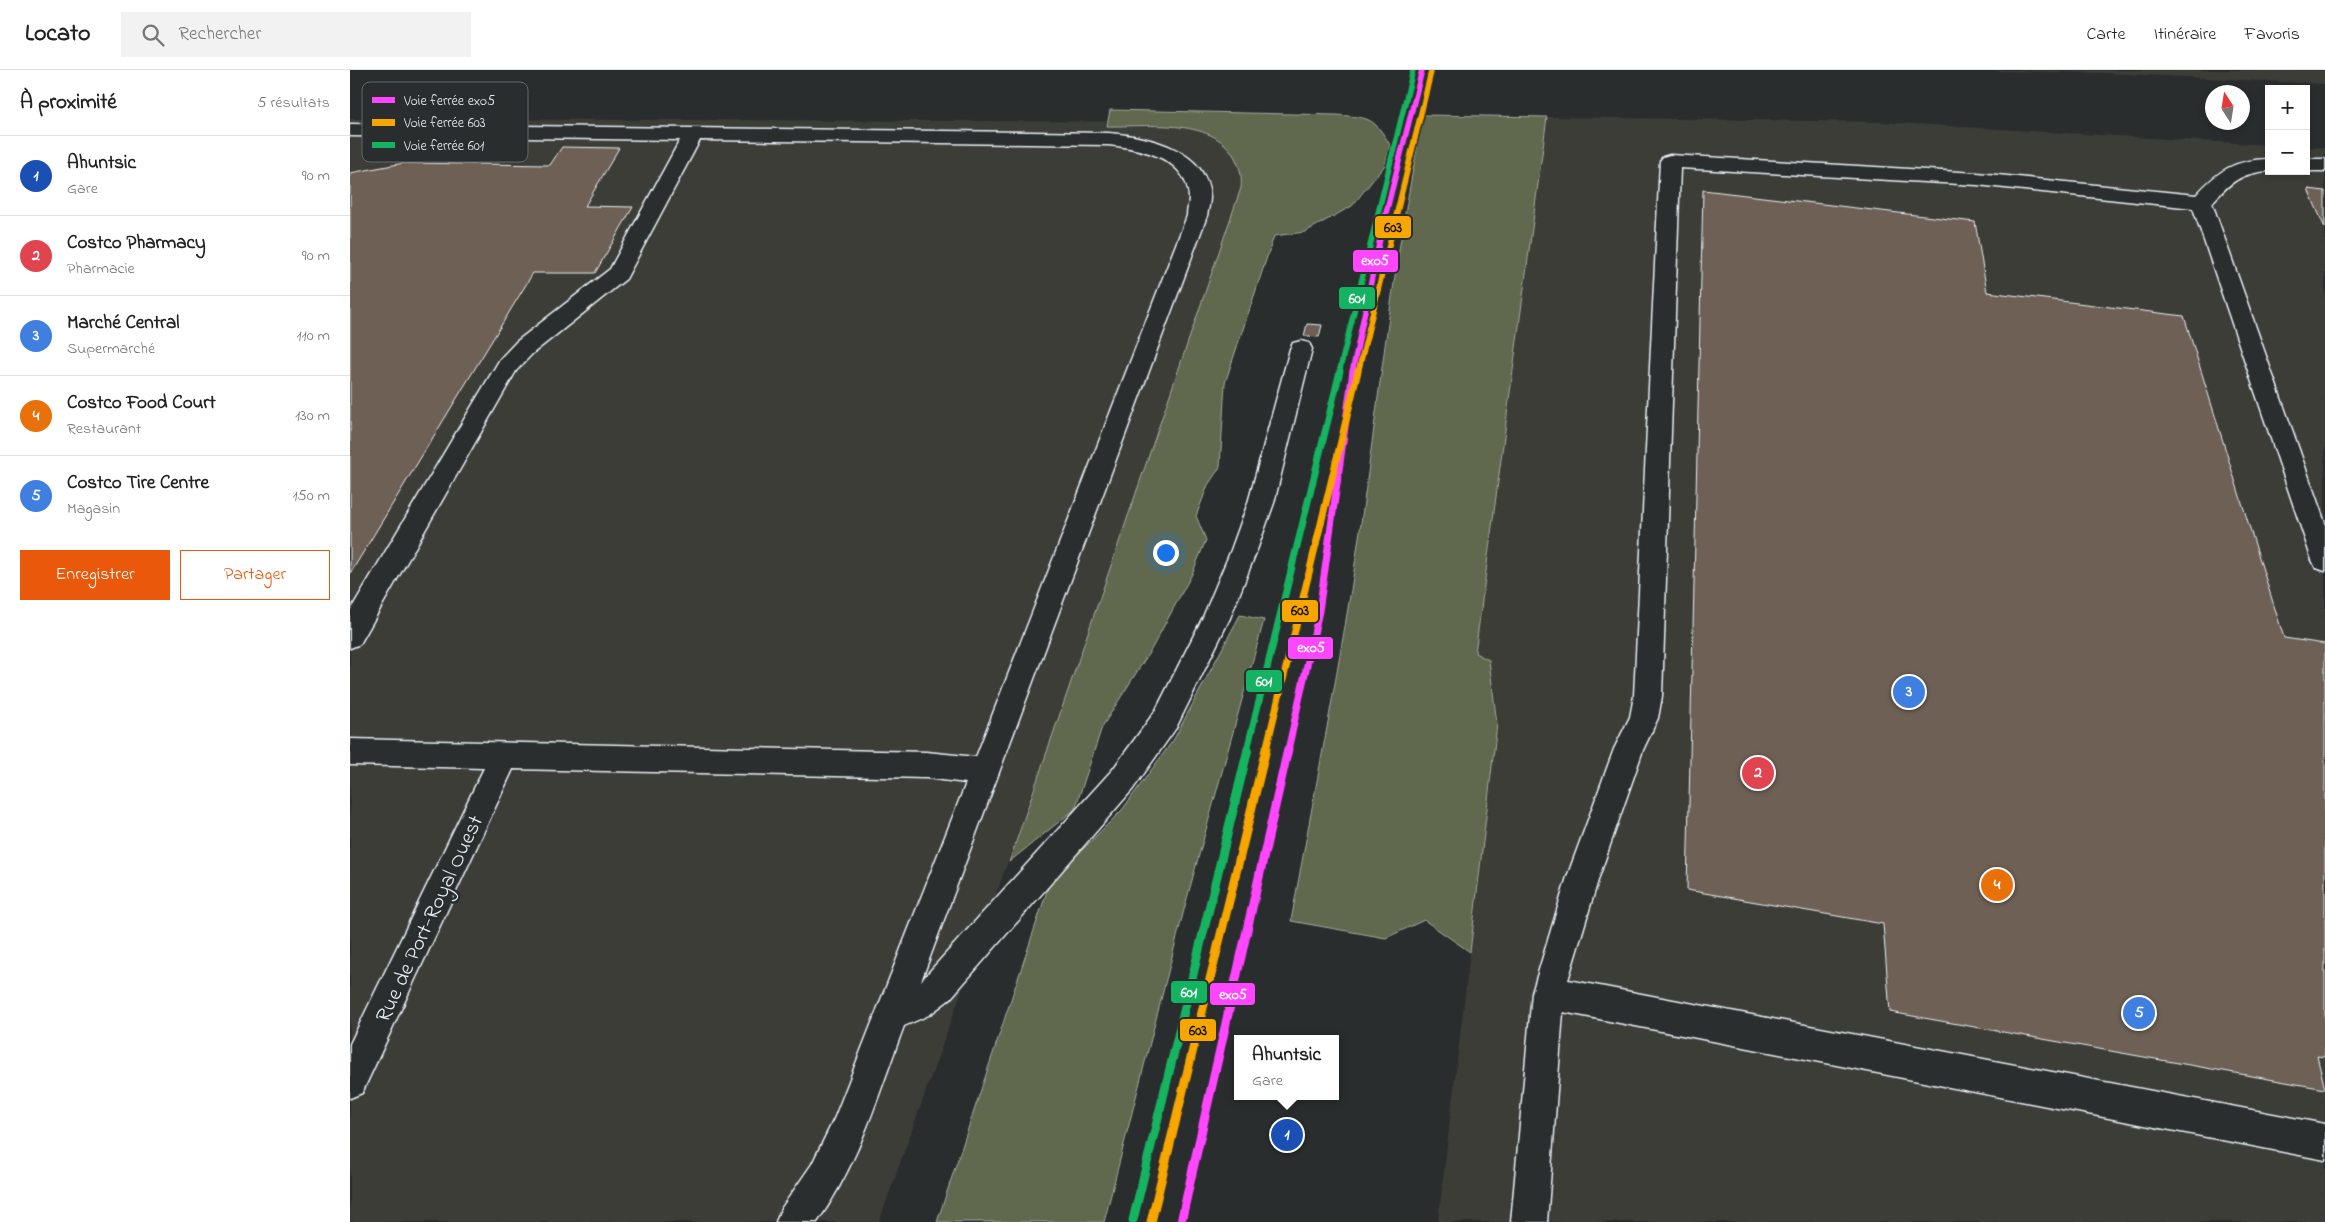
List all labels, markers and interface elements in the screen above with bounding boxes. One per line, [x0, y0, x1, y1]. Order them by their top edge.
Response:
search box [121, 12, 471, 57]
text: Locato [25, 17, 91, 52]
icon: search [139, 21, 167, 49]
text: Rechercher [179, 21, 261, 48]
text: Carte [2086, 22, 2126, 48]
text: Itinéraire [2154, 22, 2216, 48]
text: Favoris [2244, 22, 2300, 48]
legend [362, 82, 528, 162]
north arrow [2205, 85, 2250, 130]
map controls [2265, 85, 2310, 175]
button: + [2265, 85, 2310, 130]
text: À proximité [20, 88, 117, 118]
text: 5 résultats [257, 91, 330, 115]
text: Voie ferrée exo5 [403, 91, 495, 112]
text: Voie ferrée 603 [403, 113, 486, 134]
button: − [2265, 130, 2310, 175]
text: Voie ferrée 601 [403, 136, 485, 157]
text: Ahuntsic [67, 150, 136, 177]
text: 1 [33, 164, 39, 188]
text: 90 m [302, 164, 330, 188]
text: Gare [67, 177, 98, 201]
line badge: 603 [1374, 215, 1412, 239]
text: 603 [1383, 218, 1402, 239]
text: Costco Pharmacy [67, 230, 205, 257]
text: 2 [32, 244, 40, 268]
text: 90 m [302, 244, 330, 268]
line badge: exo5 [1352, 249, 1399, 273]
text: exo5 [1361, 251, 1389, 272]
text: Pharmacie [67, 257, 135, 281]
line badge: 601 [1338, 286, 1376, 310]
text: 601 [1348, 289, 1366, 310]
text: Marché Central [67, 310, 179, 337]
text: 3 [33, 324, 39, 348]
text: 110 m [296, 324, 330, 348]
text: Supermarché [67, 337, 155, 361]
text: Costco Food Court [67, 390, 216, 417]
text: 4 [33, 404, 39, 428]
text: 130 m [295, 404, 330, 428]
text: Restaurant [67, 417, 141, 441]
text: Costco Tire Centre [67, 470, 209, 497]
text: 5 [31, 484, 41, 508]
text: 150 m [292, 484, 330, 508]
text: Magasin [67, 497, 120, 521]
your location [1153, 540, 1179, 566]
button: Enregistrer [20, 550, 170, 600]
button: Partager [180, 550, 330, 600]
line badge: 603 [1281, 599, 1319, 623]
text: 603 [1290, 601, 1309, 622]
line badge: exo5 [1287, 636, 1334, 660]
text: exo5 [1297, 638, 1325, 659]
line badge: 601 [1245, 669, 1283, 693]
text: 601 [1255, 672, 1273, 693]
pin: 3 [1893, 673, 1925, 711]
pin: 2 [1742, 754, 1774, 792]
street label: Rue de Port-Royal Ouest [369, 810, 494, 1029]
pin: 4 [1981, 866, 2013, 904]
line badge: 601 [1170, 980, 1208, 1004]
line badge: exo5 [1209, 982, 1256, 1006]
text: 601 [1180, 983, 1198, 1004]
text: exo5 [1219, 985, 1247, 1006]
pin: 5 [2123, 994, 2155, 1032]
line badge: 603 [1179, 1018, 1217, 1042]
text: 603 [1188, 1021, 1207, 1042]
popup [1234, 1035, 1339, 1100]
text: Ahuntsic [1252, 1042, 1321, 1069]
text: Gare [1252, 1069, 1283, 1093]
pin: 1 [1271, 1116, 1303, 1154]

